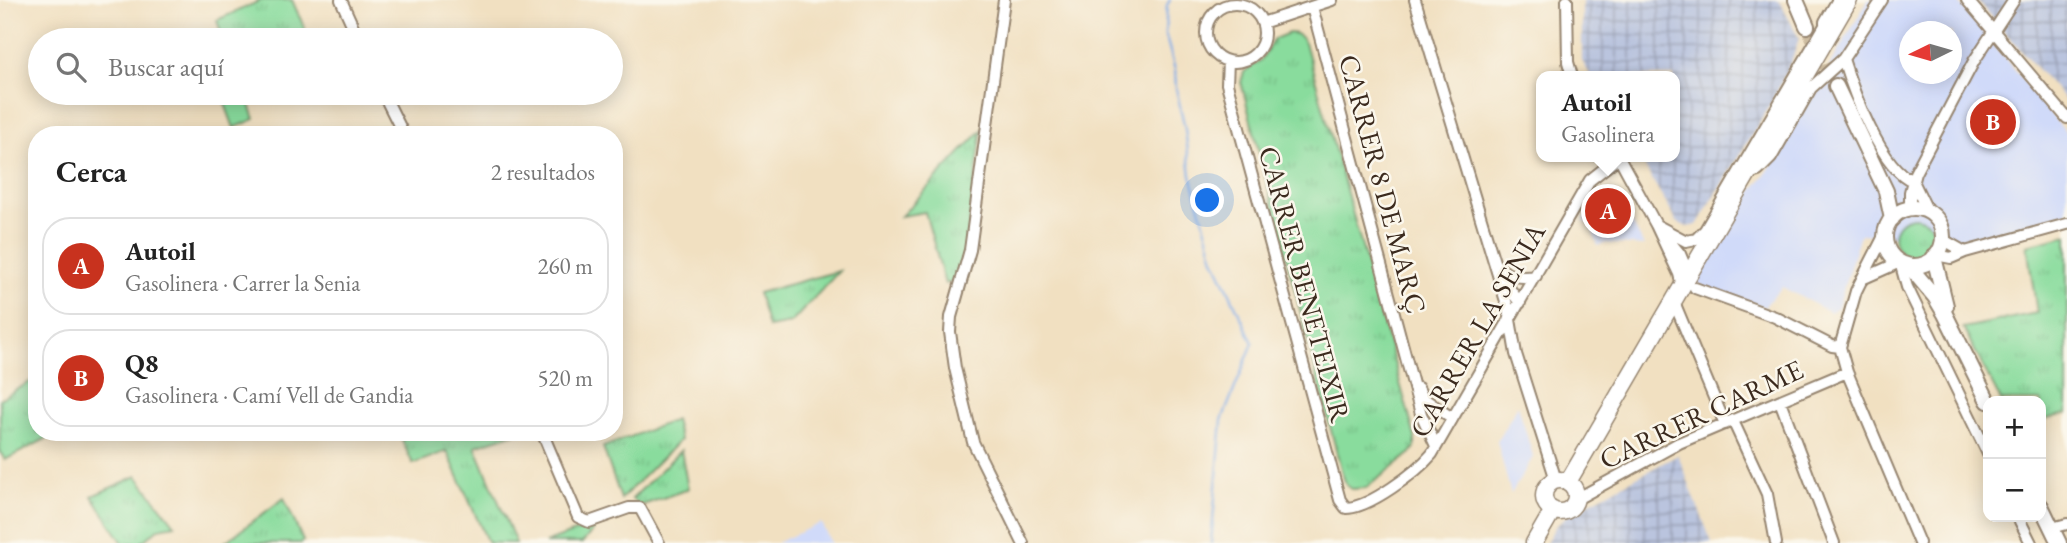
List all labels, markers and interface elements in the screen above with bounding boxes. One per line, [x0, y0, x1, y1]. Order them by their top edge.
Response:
north arrow [1899, 21, 1962, 84]
search box [28, 28, 623, 105]
icon: search [52, 48, 90, 86]
text: Buscar aquí [108, 50, 224, 84]
street label: CARRER 8 DE MARÇ [1331, 51, 1435, 317]
popup [1536, 71, 1680, 162]
text: Autoil [1561, 85, 1632, 119]
pin: B [1970, 96, 2016, 148]
text: Gasolinera [1561, 119, 1655, 149]
street label: CARRER BENETEIXIR [1251, 142, 1359, 427]
text: Cerca [56, 152, 127, 191]
text: 2 resultados [491, 157, 595, 187]
your location [1190, 183, 1224, 217]
pin: A [1585, 185, 1631, 237]
street label: CARRER LA SENIA [1401, 216, 1553, 444]
text: Autoil [125, 234, 196, 268]
text: A [73, 251, 89, 281]
text: 260 m [537, 251, 593, 281]
text: Gasolinera · Carrer la Senia [125, 268, 360, 298]
text: Q8 [125, 346, 159, 380]
street label: CARRER CARME [1593, 351, 1809, 477]
text: B [74, 363, 88, 393]
text: 520 m [537, 363, 593, 393]
text: Gasolinera · Camí Vell de Gandia [125, 380, 414, 410]
map controls [1983, 396, 2046, 522]
button: + [1983, 396, 2046, 459]
button: − [1983, 459, 2046, 522]

